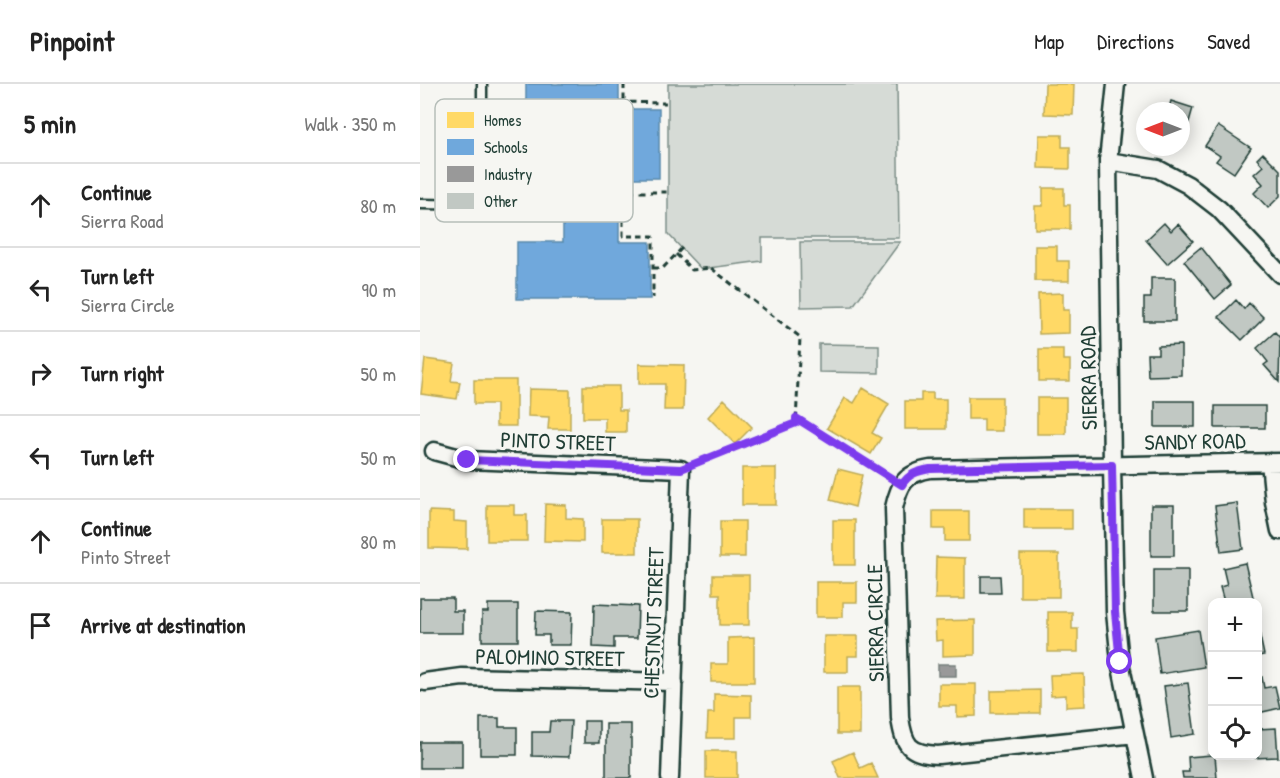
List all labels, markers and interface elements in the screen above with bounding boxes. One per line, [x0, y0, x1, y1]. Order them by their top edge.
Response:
text: Pinpoint [30, 22, 114, 60]
text: Map [1034, 27, 1064, 56]
text: Directions [1097, 27, 1174, 56]
text: Saved [1207, 27, 1250, 56]
legend [435, 99, 633, 222]
north arrow [1136, 102, 1190, 156]
text: 5 min [24, 106, 76, 141]
text: Homes [484, 109, 521, 131]
text: Walk · 350 m [304, 110, 396, 137]
text: Schools [484, 136, 528, 158]
text: Industry [484, 163, 532, 185]
text: Continue [81, 177, 152, 207]
icon: ahead [24, 189, 57, 222]
text: Other [484, 190, 518, 212]
text: 80 m [360, 192, 396, 219]
text: Sierra Road [81, 207, 163, 234]
text: Turn left [81, 261, 154, 291]
icon: left [24, 273, 57, 306]
text: 90 m [362, 276, 396, 303]
text: Sierra Circle [81, 291, 175, 318]
street label: SIERRA ROAD [1072, 325, 1104, 430]
icon: right [24, 357, 57, 390]
text: Turn right [81, 358, 164, 388]
text: 50 m [360, 360, 396, 387]
street label: PINTO STREET [500, 424, 617, 458]
street label: SANDY ROAD [1144, 425, 1246, 457]
icon: left [24, 441, 57, 474]
text: Turn left [81, 442, 154, 472]
text: 50 m [360, 444, 396, 471]
route end [453, 446, 479, 472]
text: Continue [81, 513, 152, 543]
icon: ahead [24, 525, 57, 558]
text: 80 m [360, 528, 396, 555]
text: Pinto Street [81, 543, 170, 570]
street label: CHESTNUT STREET [635, 546, 671, 699]
street label: SIERRA CIRCLE [859, 564, 891, 682]
map controls [1208, 598, 1262, 760]
button: + [1208, 598, 1262, 652]
icon: arrive [24, 609, 57, 642]
text: Arrive at destination [81, 610, 246, 640]
street label: PALOMINO STREET [475, 641, 626, 673]
route start [1106, 648, 1132, 674]
button: − [1208, 652, 1262, 706]
button: locate [1208, 706, 1262, 760]

